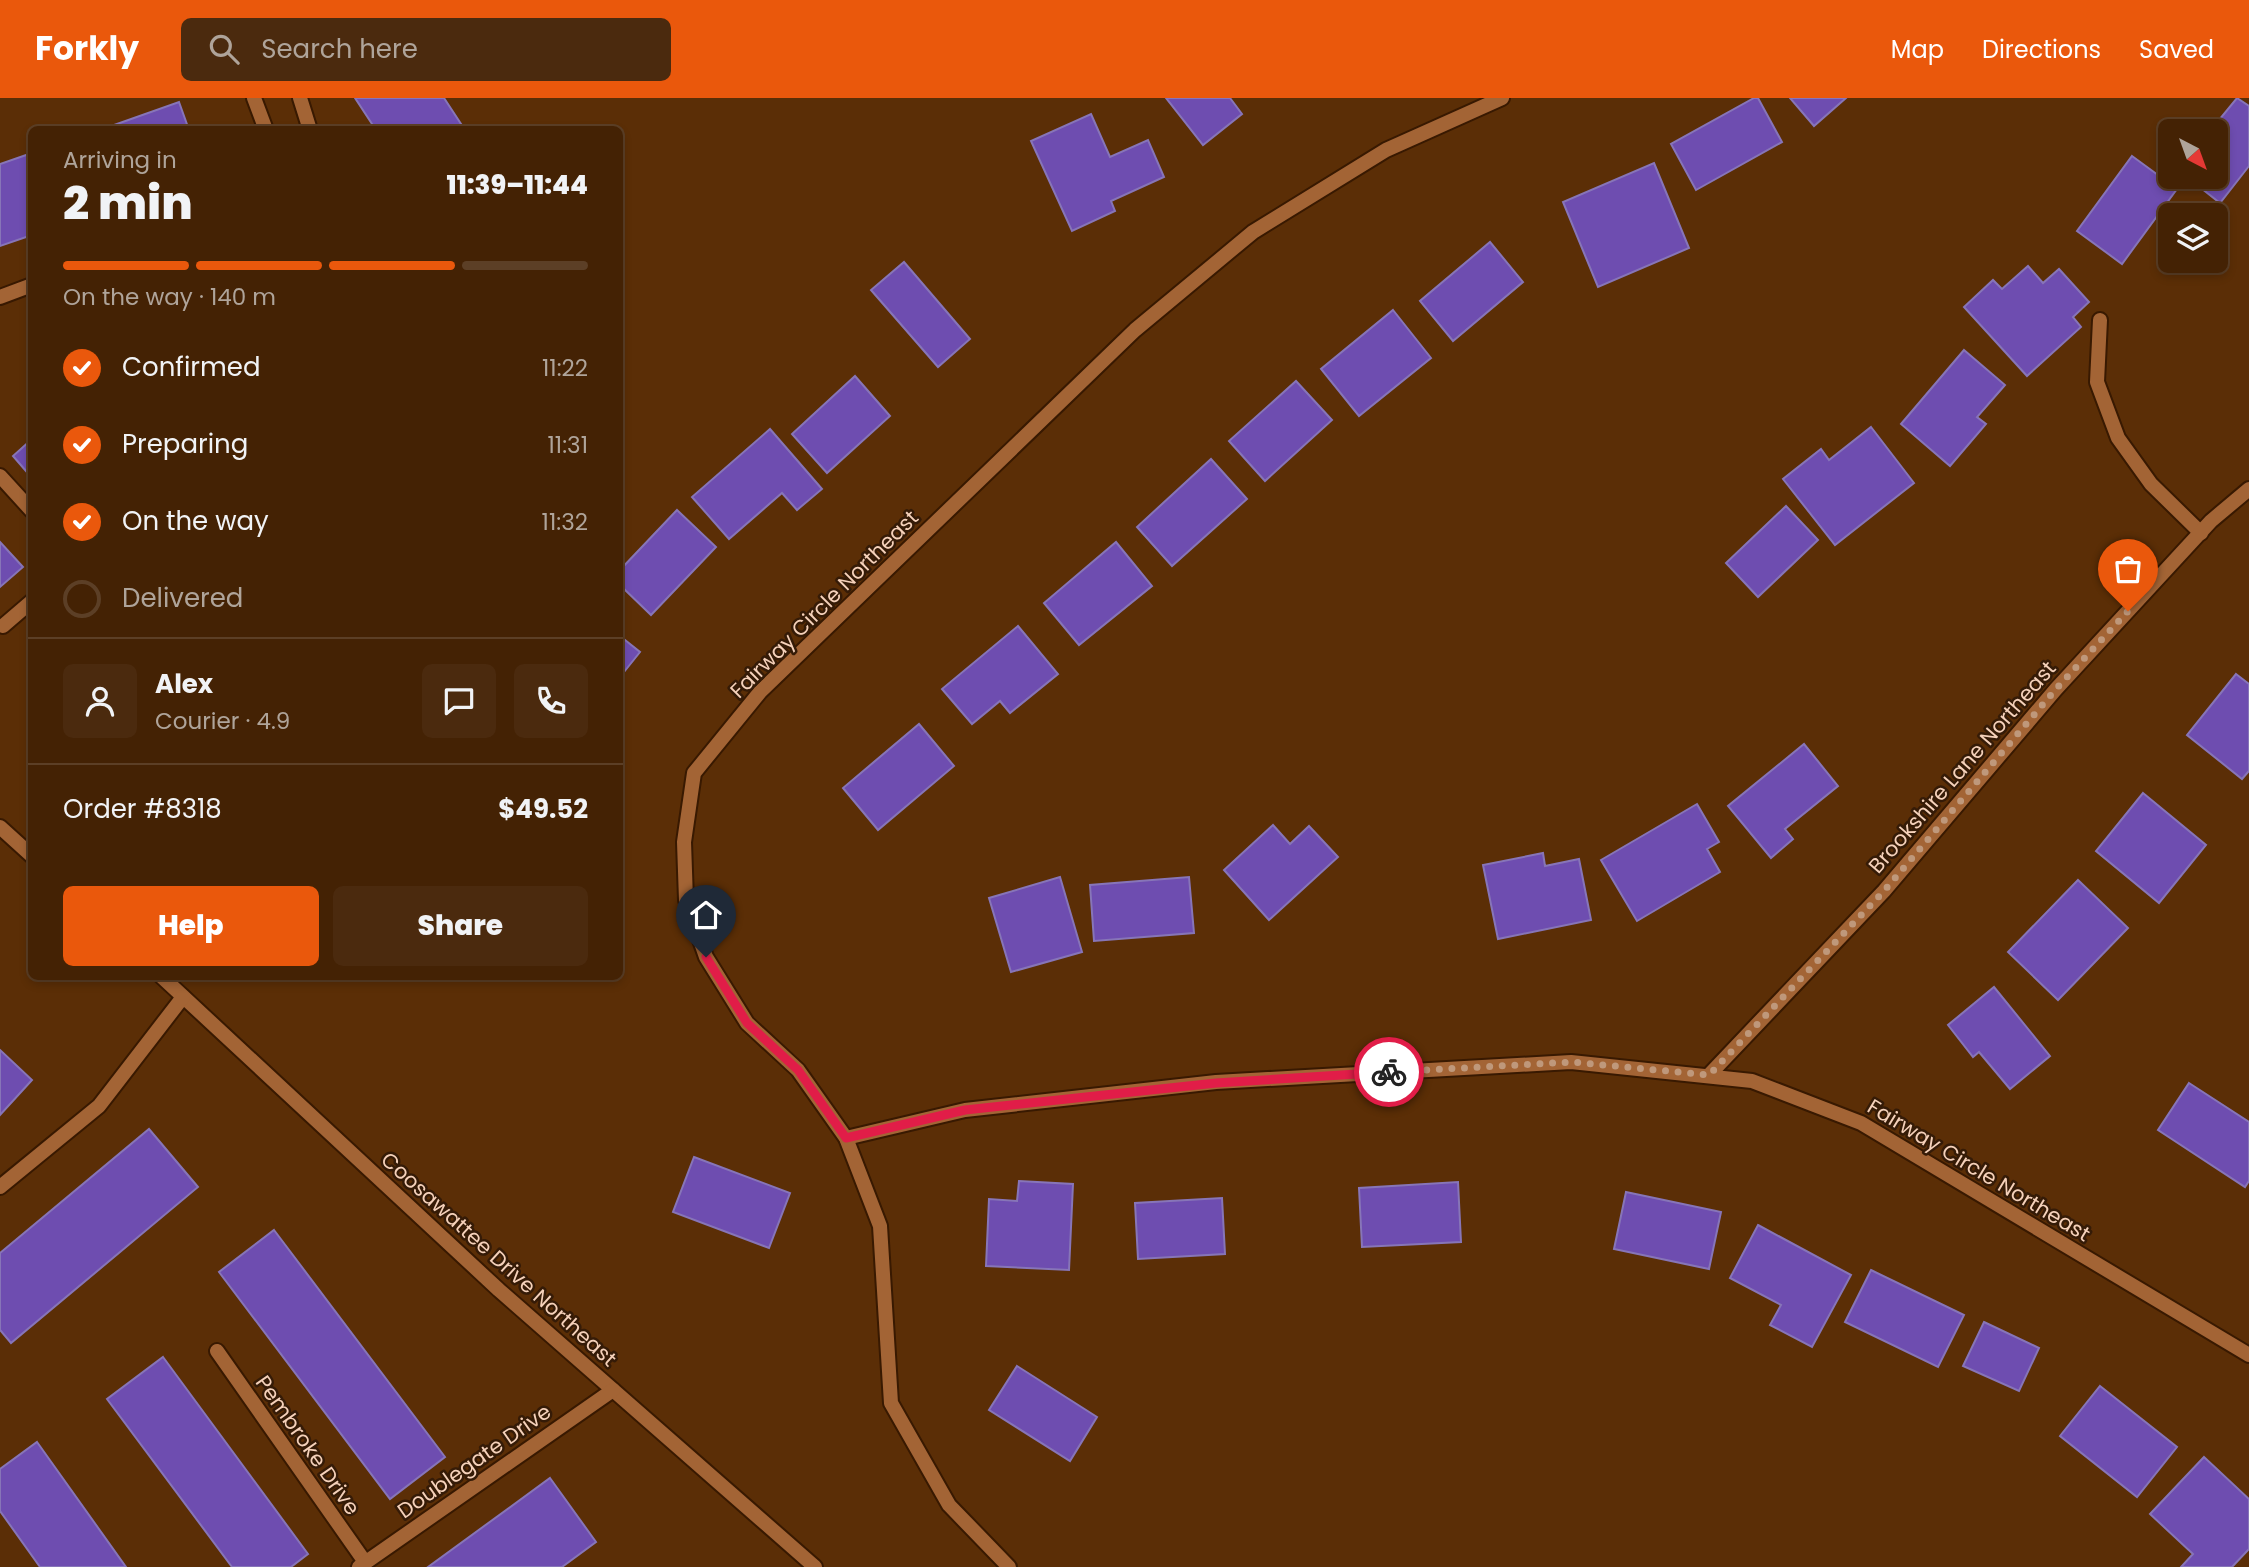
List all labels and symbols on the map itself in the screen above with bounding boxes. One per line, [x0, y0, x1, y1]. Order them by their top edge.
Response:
north arrow [2158, 119, 2228, 189]
street label: Fairway Circle Northeast [723, 503, 925, 705]
pin [2098, 539, 2158, 611]
street label: Brookshire Lane Northeast [1862, 655, 2062, 879]
pin [676, 885, 736, 957]
courier [1354, 1037, 1424, 1107]
street label: Fairway Circle Northeast [1862, 1092, 2096, 1248]
street label: Coosawattee Drive Northeast [375, 1145, 623, 1373]
street label: Pembroke Drive [249, 1369, 367, 1521]
street label: Doublegate Drive [391, 1397, 557, 1525]

